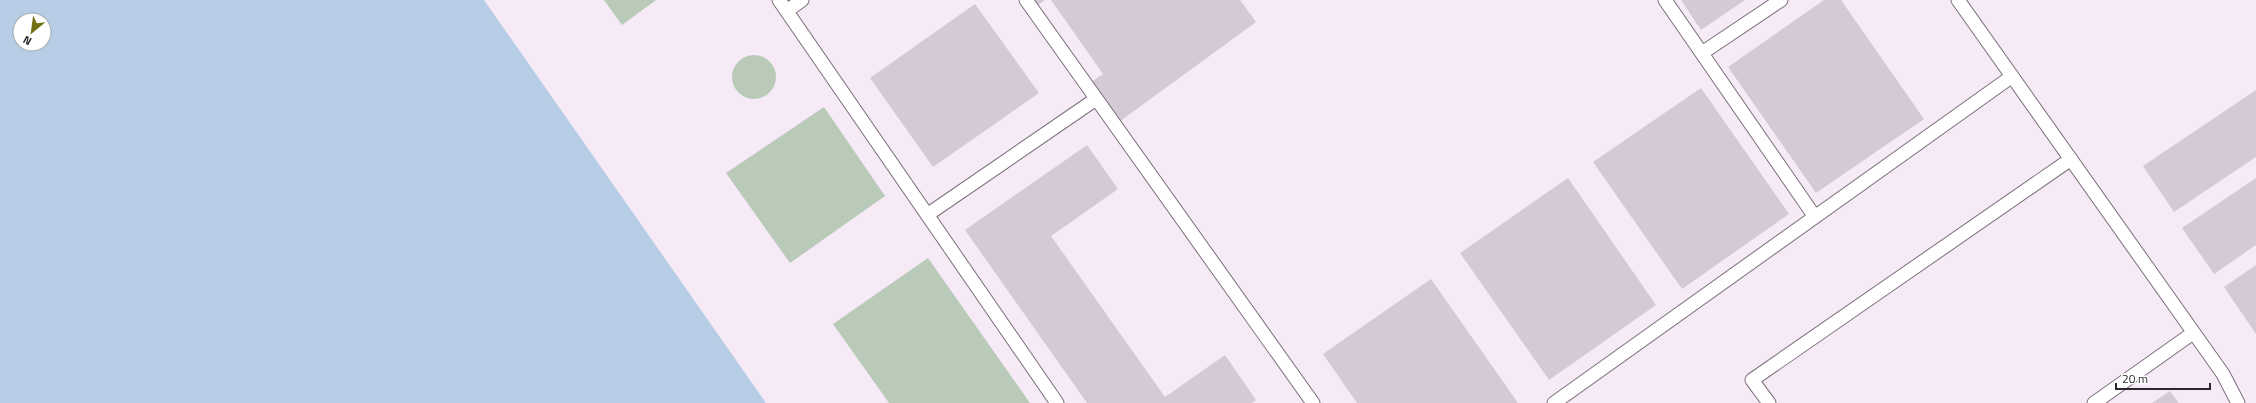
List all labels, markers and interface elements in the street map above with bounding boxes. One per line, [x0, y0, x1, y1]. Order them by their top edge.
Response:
north arrow [12, 12, 52, 52]
text: N [20, 32, 34, 50]
scale bar [2116, 365, 2210, 391]
text: 20 m [2122, 369, 2148, 388]

